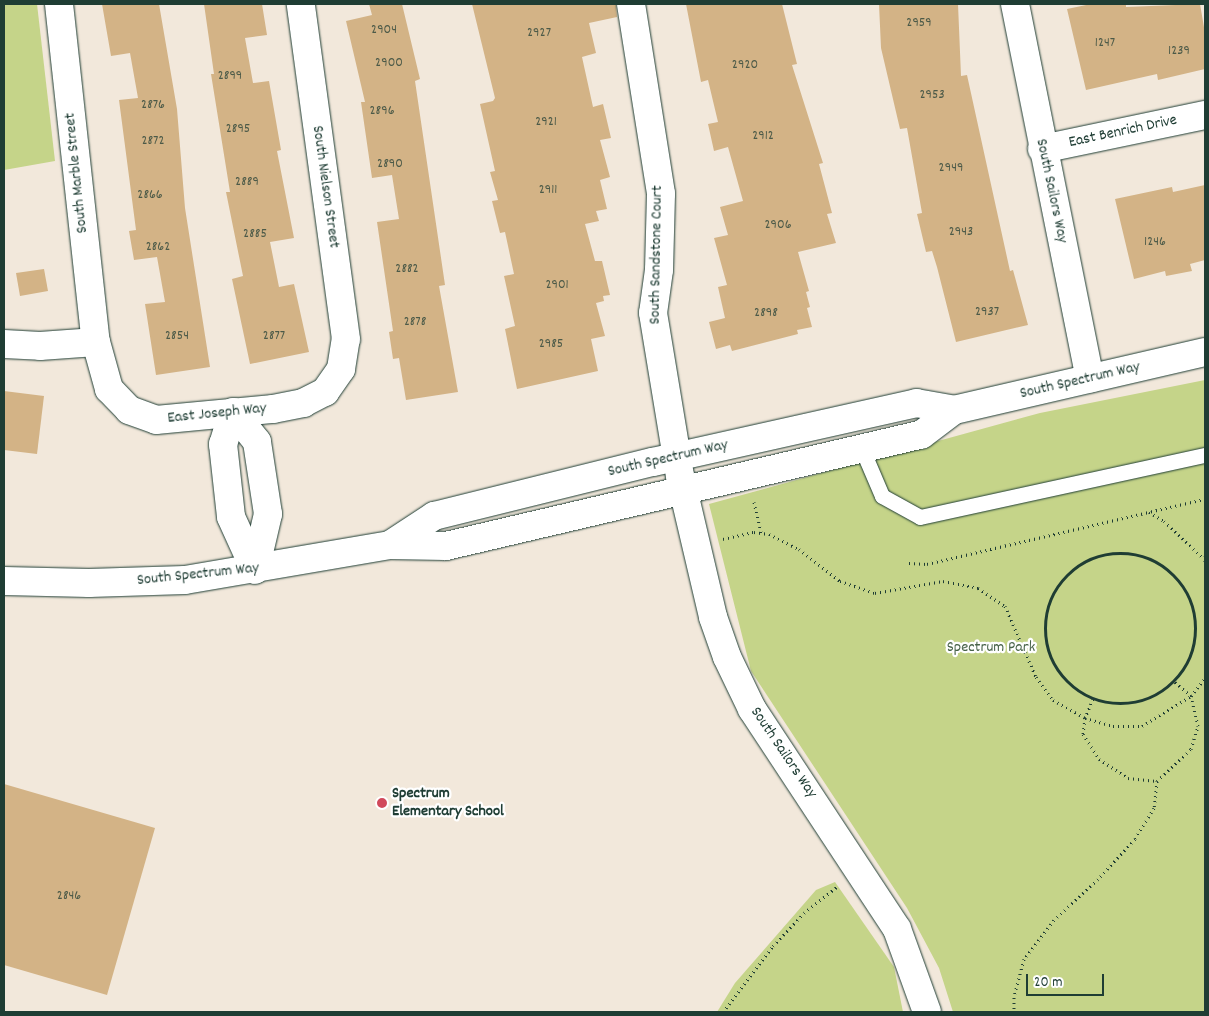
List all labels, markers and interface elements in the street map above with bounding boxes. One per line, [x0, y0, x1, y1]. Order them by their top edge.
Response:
house number: 2959 [906, 15, 932, 31]
house number: 2904 [371, 22, 397, 38]
house number: 2927 [527, 25, 551, 41]
house number: 1247 [1095, 35, 1115, 51]
house number: 1239 [1168, 43, 1190, 59]
house number: 2900 [375, 55, 403, 71]
house number: 2920 [732, 57, 758, 73]
house number: 2899 [218, 68, 242, 84]
house number: 2953 [919, 87, 945, 103]
house number: 2876 [141, 97, 165, 113]
house number: 2896 [369, 103, 395, 119]
street label: East Benrich Drive [1067, 111, 1179, 153]
street label: South Marble Street [61, 112, 93, 234]
house number: 2921 [535, 114, 557, 130]
house number: 2895 [226, 121, 250, 137]
street label: South Nielson Street [307, 125, 343, 249]
house number: 2912 [752, 128, 774, 144]
house number: 2872 [141, 133, 165, 149]
street label: South Sailors Way [1031, 137, 1071, 245]
house number: 2890 [377, 156, 403, 172]
house number: 2949 [939, 160, 963, 176]
house number: 2889 [235, 174, 259, 190]
house number: 2911 [539, 182, 557, 198]
street label: South Sandstone Court [646, 185, 668, 325]
house number: 2866 [137, 187, 163, 203]
house number: 2906 [764, 217, 792, 233]
house number: 2943 [949, 224, 973, 240]
house number: 2885 [243, 226, 267, 242]
house number: 1246 [1144, 234, 1166, 250]
house number: 2862 [146, 239, 170, 255]
house number: 2882 [395, 261, 419, 277]
house number: 2901 [545, 277, 569, 293]
house number: 2937 [975, 304, 999, 320]
house number: 2898 [754, 305, 778, 321]
house number: 2878 [404, 314, 426, 330]
house number: 2854 [165, 328, 189, 344]
house number: 2877 [263, 328, 285, 344]
house number: 2985 [539, 336, 563, 352]
street label: South Spectrum Way [1018, 358, 1142, 404]
street label: East Joseph Way [167, 399, 267, 429]
street label: South Spectrum Way [606, 436, 730, 482]
street label: South Spectrum Way [136, 559, 260, 591]
park label: Spectrum Park [947, 638, 1035, 658]
street label: South Sailors Way [745, 704, 821, 802]
place label: Spectrum Elementary School [392, 784, 504, 822]
marker: Spectrum Elementary School [376, 797, 388, 809]
house number: 2846 [57, 888, 81, 904]
scale bar [1029, 964, 1106, 996]
text: 20 m [1034, 972, 1062, 994]

